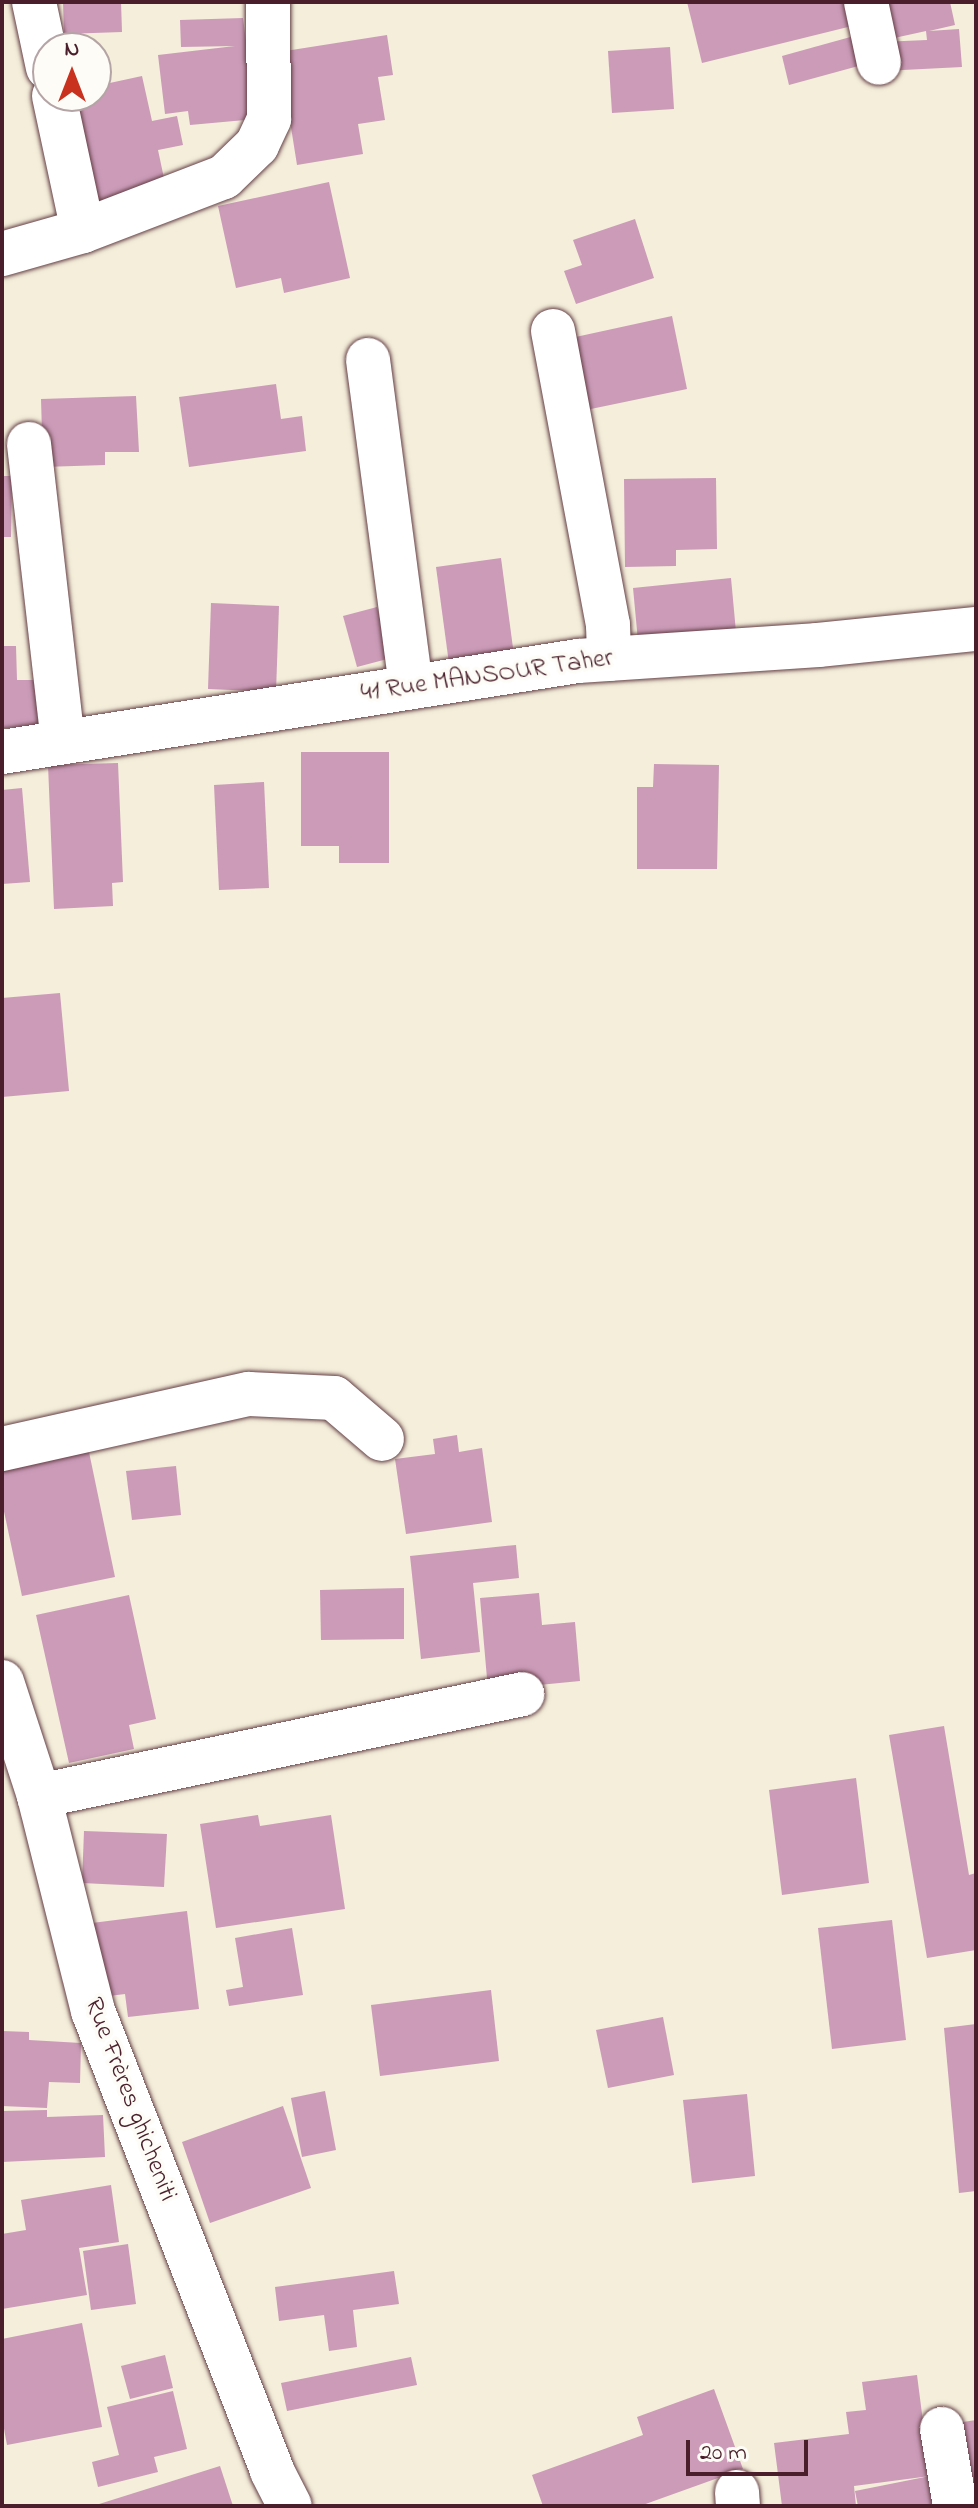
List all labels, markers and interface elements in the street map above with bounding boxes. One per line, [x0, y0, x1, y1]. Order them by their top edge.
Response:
north arrow [32, 32, 112, 112]
text: N [65, 34, 79, 66]
street label: 41 Rue MANSOUR Taher [359, 644, 615, 710]
street label: Rue Frères ghicheniti [76, 1994, 182, 2206]
scale bar [690, 2424, 812, 2474]
text: 20 m [700, 2436, 747, 2471]

